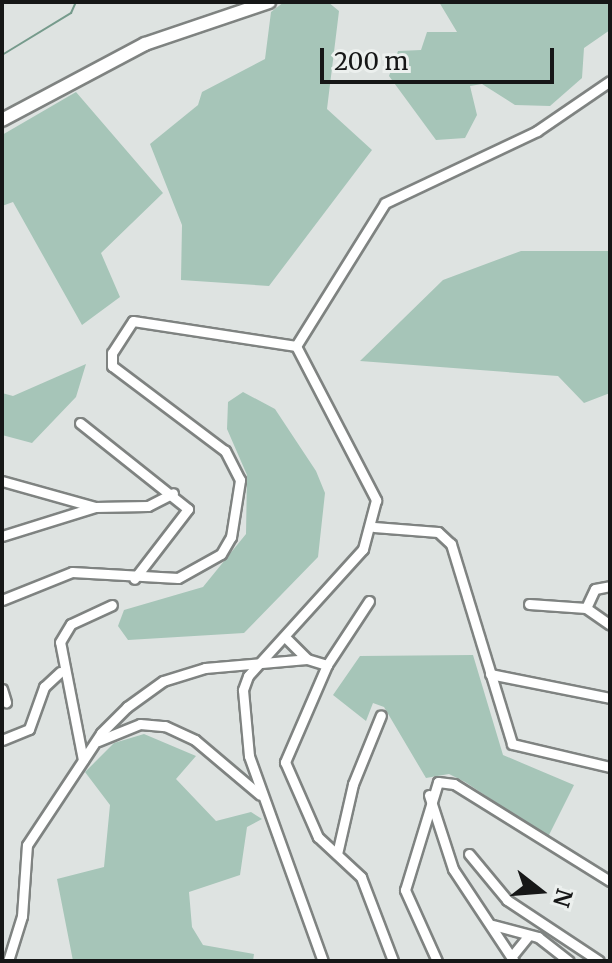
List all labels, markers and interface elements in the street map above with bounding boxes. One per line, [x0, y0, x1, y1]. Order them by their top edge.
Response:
scale bar [324, 32, 558, 82]
text: 200 m [334, 46, 408, 77]
north arrow [500, 851, 580, 931]
text: N [547, 886, 579, 910]

